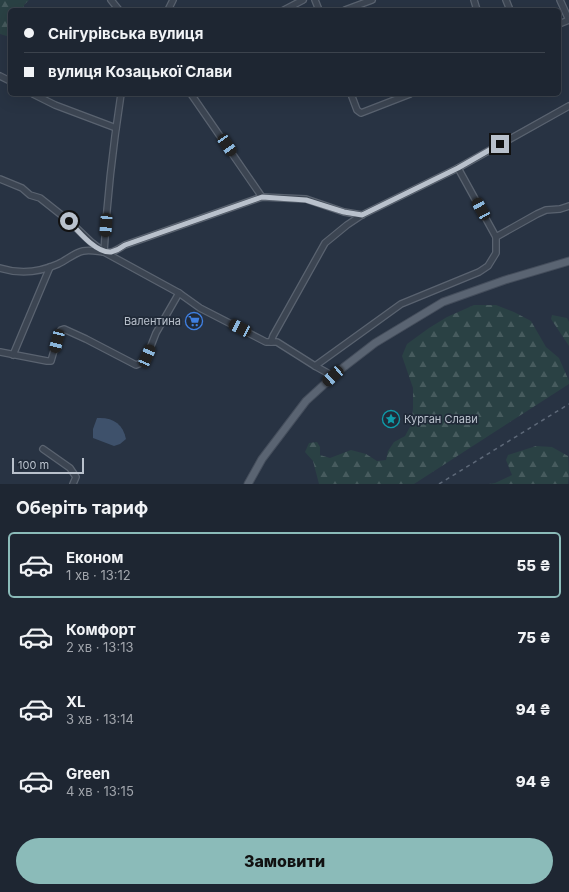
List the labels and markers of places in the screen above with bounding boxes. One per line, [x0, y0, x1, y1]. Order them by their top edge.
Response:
supermarket icon: Валентина [184, 311, 204, 331]
place label: Валентина [124, 314, 181, 328]
place icon: Курган Слави [381, 409, 401, 429]
place label: Курган Слави [404, 412, 478, 426]

